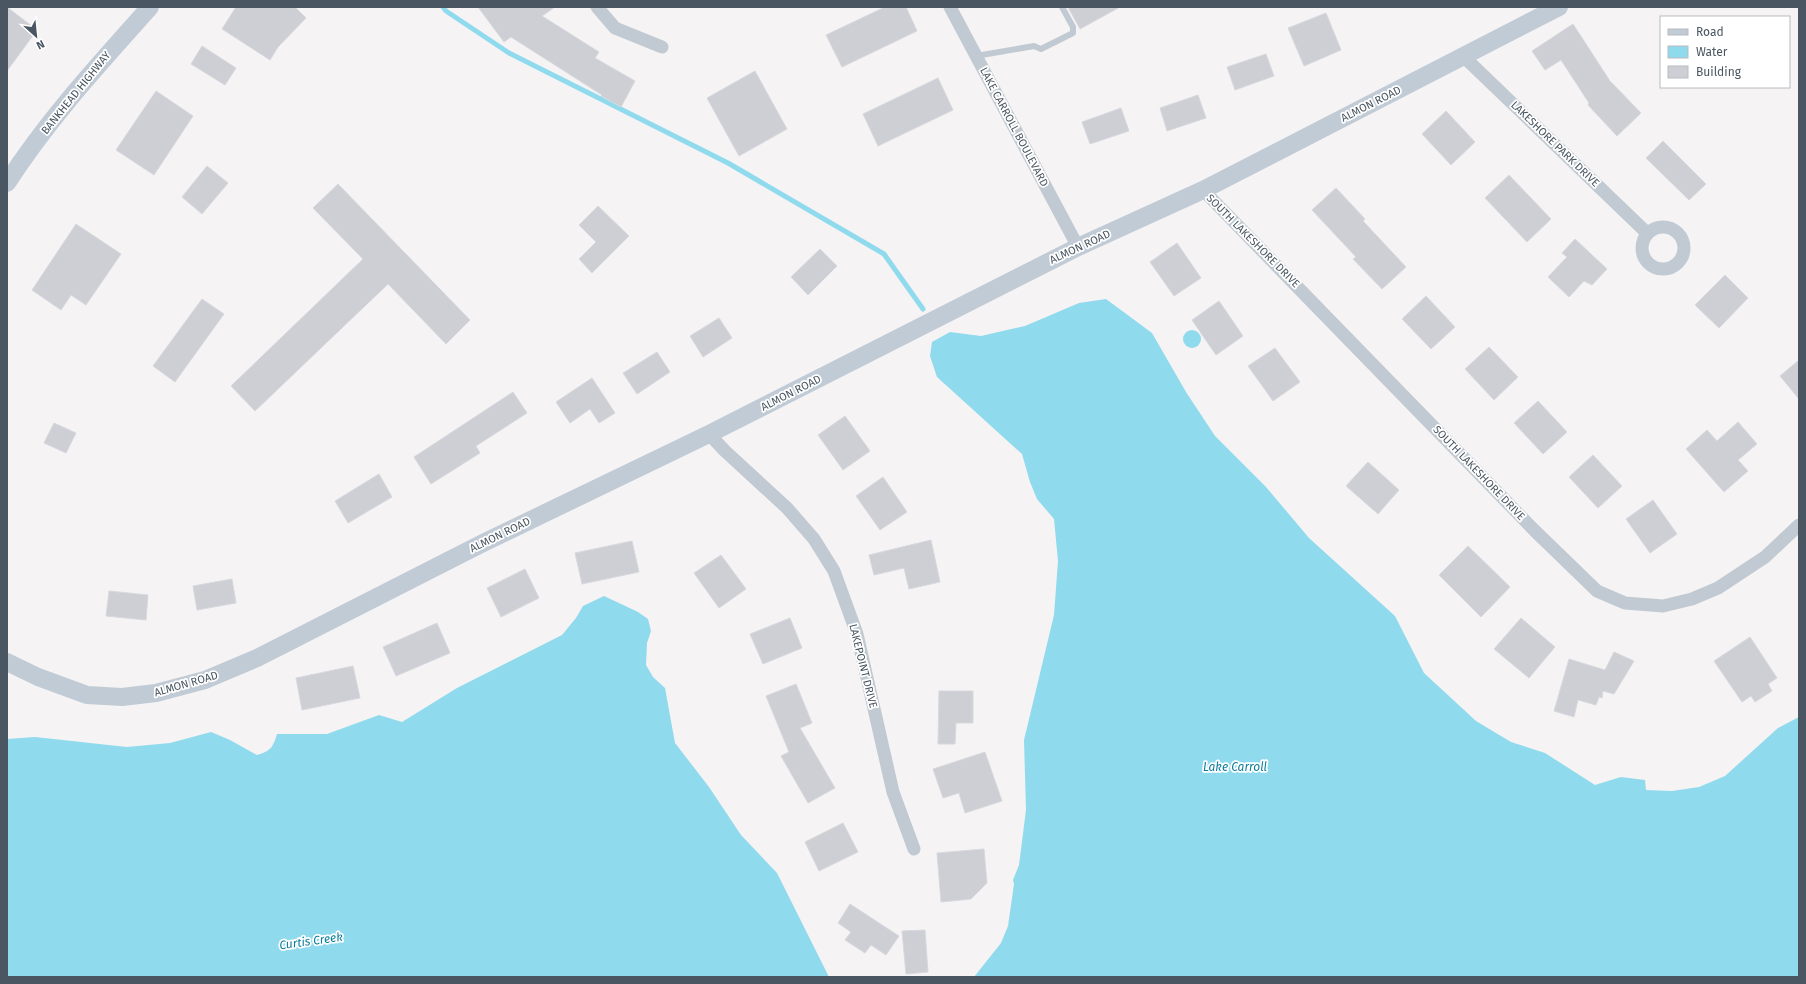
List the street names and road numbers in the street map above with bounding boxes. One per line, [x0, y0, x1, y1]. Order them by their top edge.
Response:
street label: BANKHEAD HIGHWAY [39, 49, 113, 137]
street label: LAKE CARROLL BOULEVARD [977, 65, 1051, 189]
street label: ALMON ROAD [1339, 83, 1403, 125]
street label: LAKESHORE PARK DRIVE [1508, 98, 1602, 190]
street label: SOUTH LAKESHORE DRIVE [1204, 192, 1302, 290]
street label: ALMON ROAD [1048, 227, 1112, 267]
street label: ALMON ROAD [759, 372, 823, 414]
street label: SOUTH LAKESHORE DRIVE [1430, 423, 1528, 523]
street label: ALMON ROAD [468, 515, 532, 555]
street label: LAKEPOINT DRIVE [846, 622, 880, 710]
street label: ALMON ROAD [153, 669, 219, 699]

